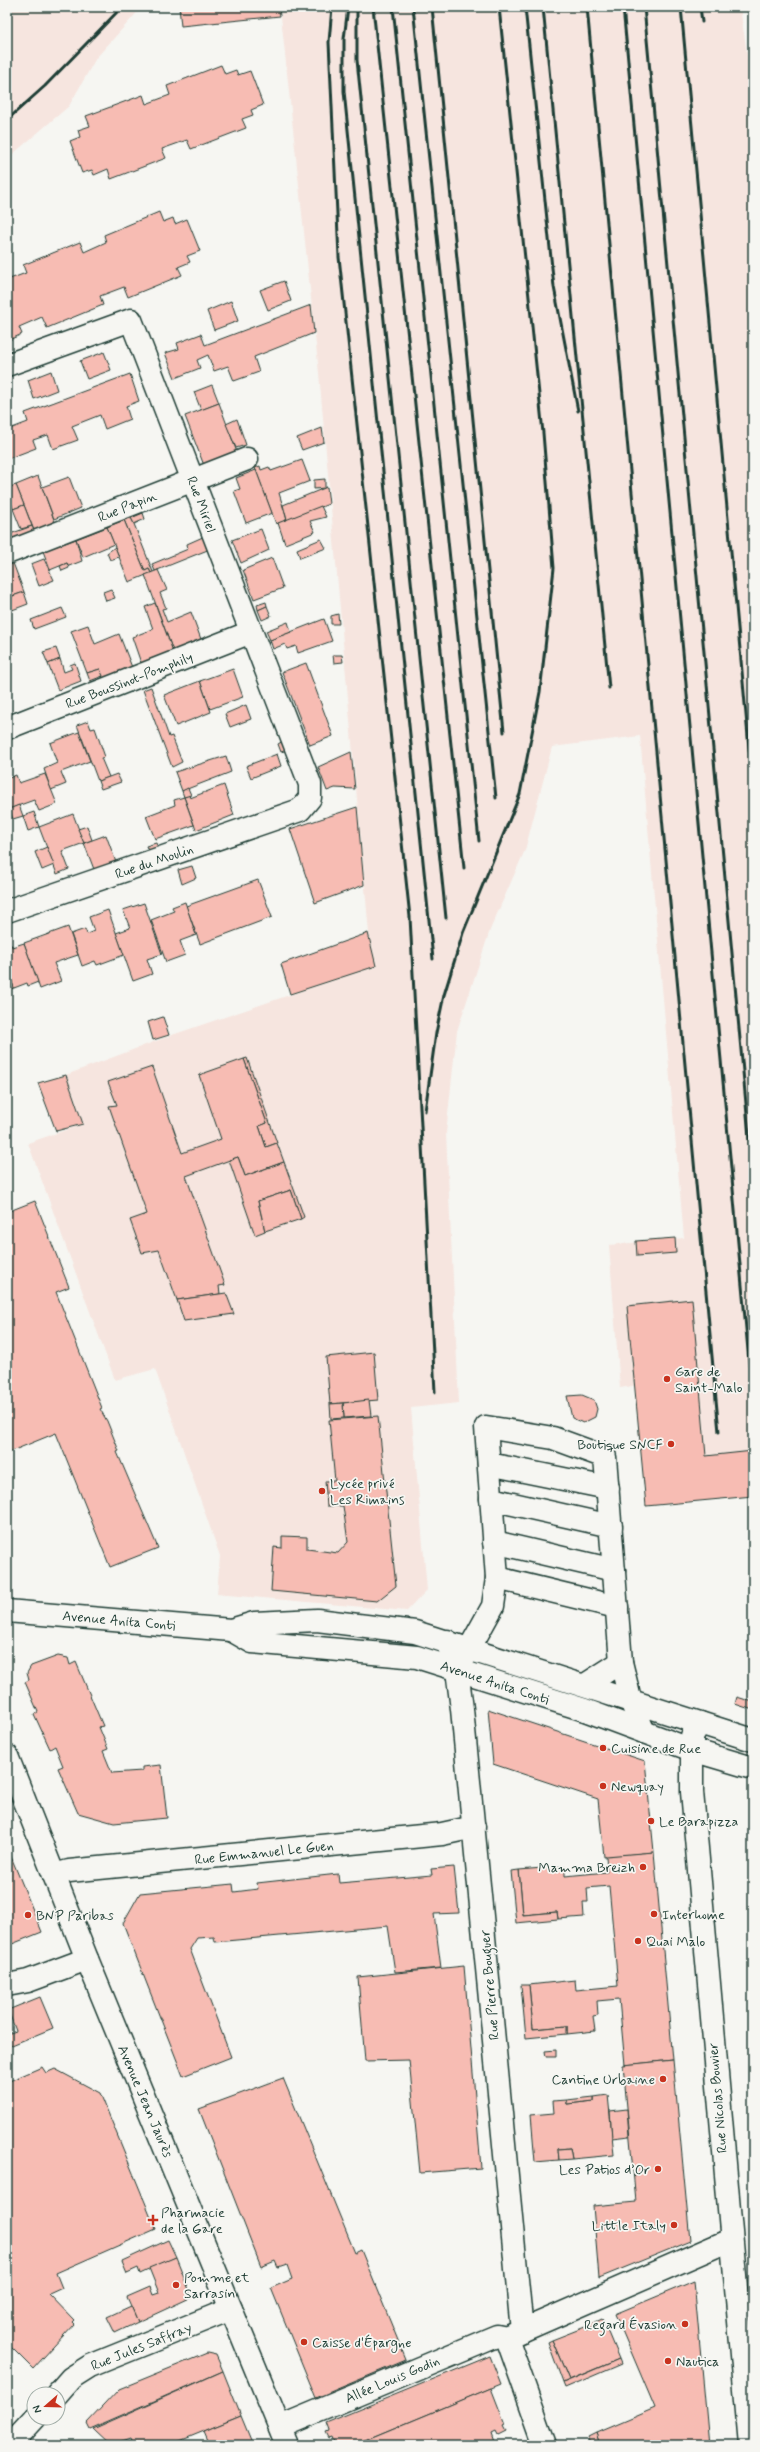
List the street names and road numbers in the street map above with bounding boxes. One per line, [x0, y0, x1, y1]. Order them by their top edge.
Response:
street label: Rue Miriel [182, 474, 220, 535]
street label: Rue Papin [95, 487, 159, 527]
street label: Rue Boussinot-Pomphily [63, 648, 196, 714]
street label: Rue du Moulin [113, 840, 196, 884]
street label: Avenue Anita Conti [62, 1607, 176, 1635]
street label: Avenue Anita Conti [438, 1657, 551, 1709]
street label: Rue Emmanuel Le Guen [194, 1837, 335, 1869]
street label: Rue Pierre Bouguer [476, 1928, 506, 2041]
street label: Avenue Jean Jaurès [113, 2042, 177, 2160]
street label: Rue Nicolas Bouvier [704, 2042, 732, 2154]
street label: Rue Jules Saffray [88, 2319, 194, 2375]
street label: Allée Louis Godin [342, 2352, 442, 2408]

